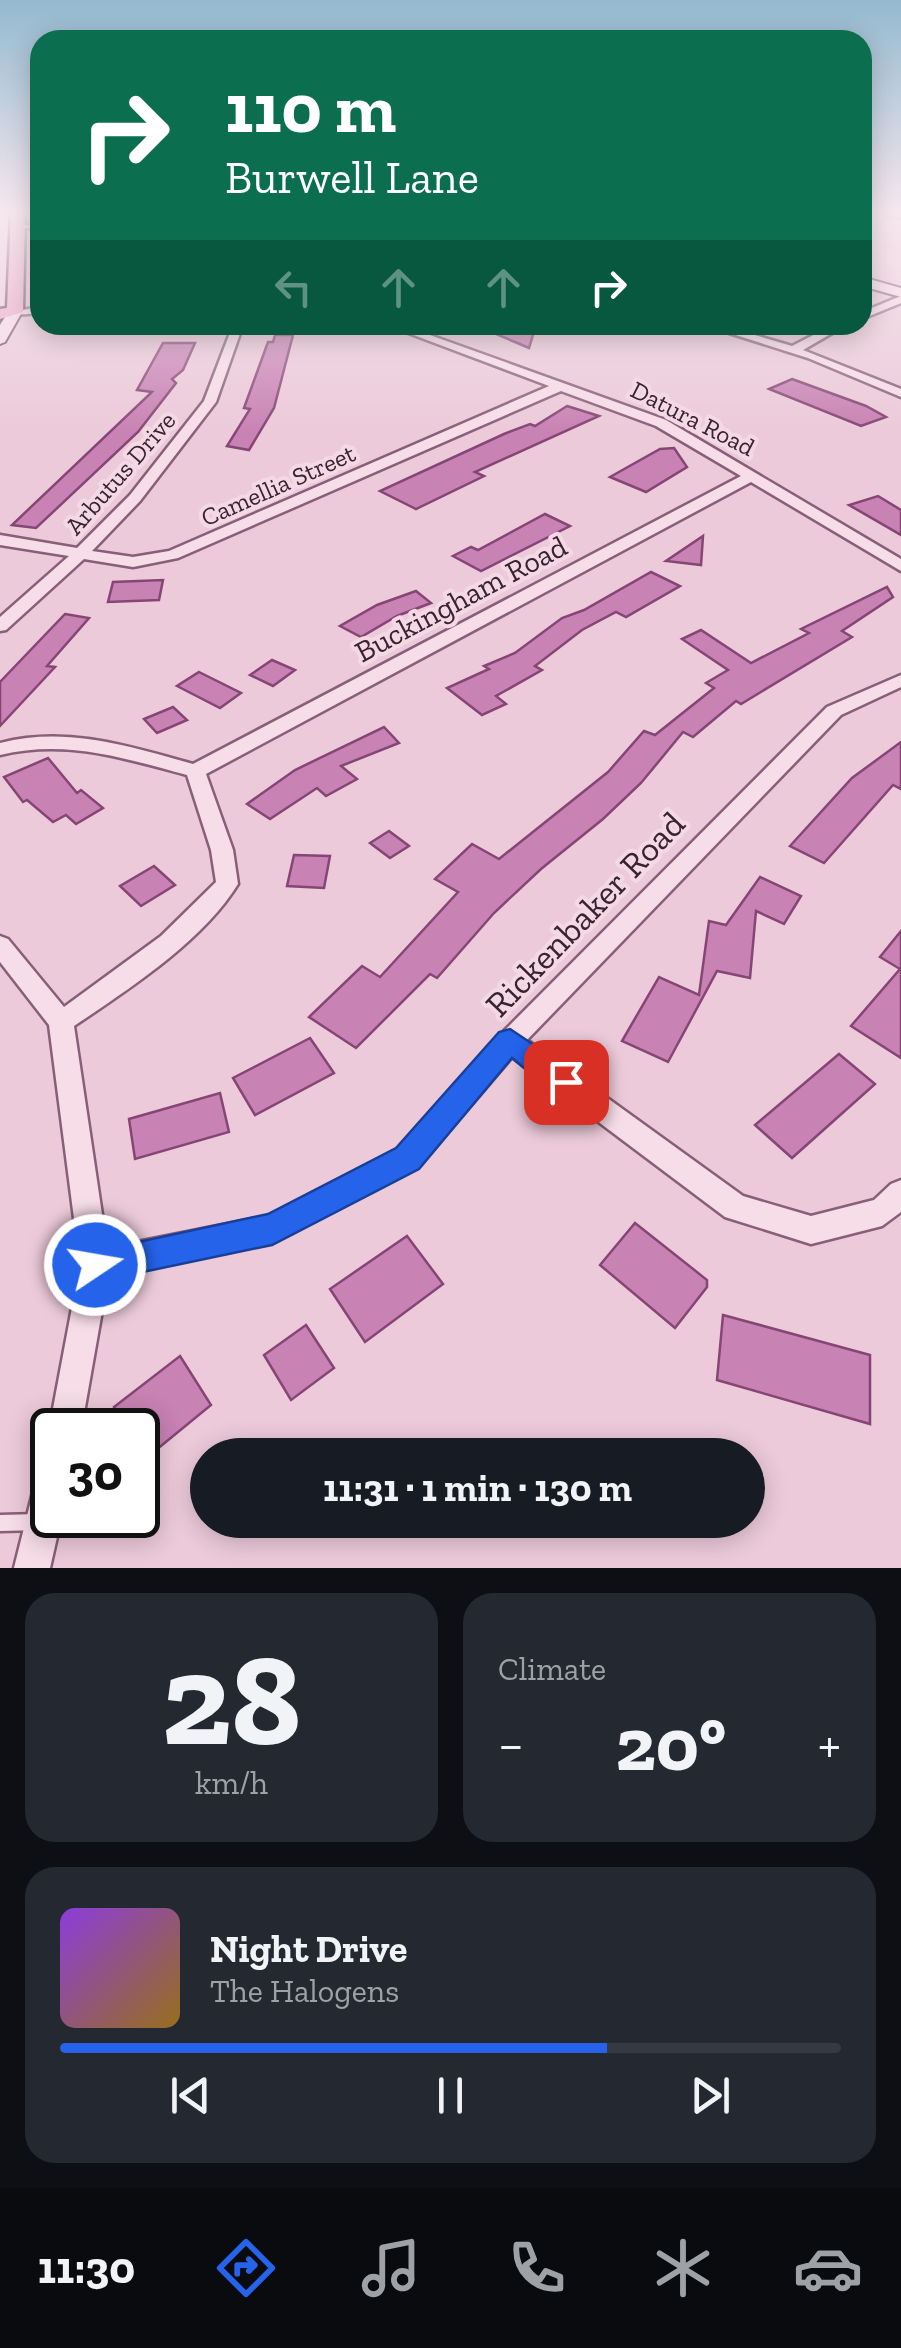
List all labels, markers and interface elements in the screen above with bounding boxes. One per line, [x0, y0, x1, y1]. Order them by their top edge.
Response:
text: 110 m [225, 66, 396, 150]
icon: right [60, 70, 190, 200]
text: Burwell Lane [225, 151, 479, 205]
icon: left [266, 260, 321, 315]
icon: ahead [371, 260, 426, 315]
icon: ahead [476, 260, 531, 315]
icon: right [581, 260, 636, 315]
street label: Datura Road [626, 374, 760, 462]
street label: Arbutus Drive [59, 405, 181, 541]
street label: Camellia Street [196, 437, 360, 532]
street label: Buckingham Road [349, 528, 574, 670]
street label: Rickenbaker Road [477, 803, 693, 1025]
pin [524, 1040, 609, 1125]
icon: arrive [539, 1055, 594, 1110]
position arrow [43, 1213, 147, 1317]
speed limit sign: 30 [30, 1408, 160, 1538]
text: 11:31 · 1 min · 130 m [323, 1465, 632, 1511]
text: 28 [162, 1621, 301, 1777]
text: Climate [498, 1650, 606, 1688]
text: 20° [615, 1699, 726, 1789]
text: − [498, 1711, 524, 1777]
text: + [818, 1711, 841, 1777]
text: km/h [195, 1764, 268, 1802]
text: Night Drive [210, 1926, 407, 1972]
text: The Halogens [210, 1972, 399, 2010]
icon: previous [163, 2068, 218, 2123]
icon: pause [423, 2068, 478, 2123]
icon: next [683, 2068, 738, 2123]
icon: directions [211, 2233, 281, 2303]
icon: music [356, 2233, 426, 2303]
icon: phone [502, 2233, 572, 2303]
icon: climate [648, 2233, 718, 2303]
icon: car [793, 2233, 863, 2303]
text: 11:30 [38, 2241, 135, 2295]

